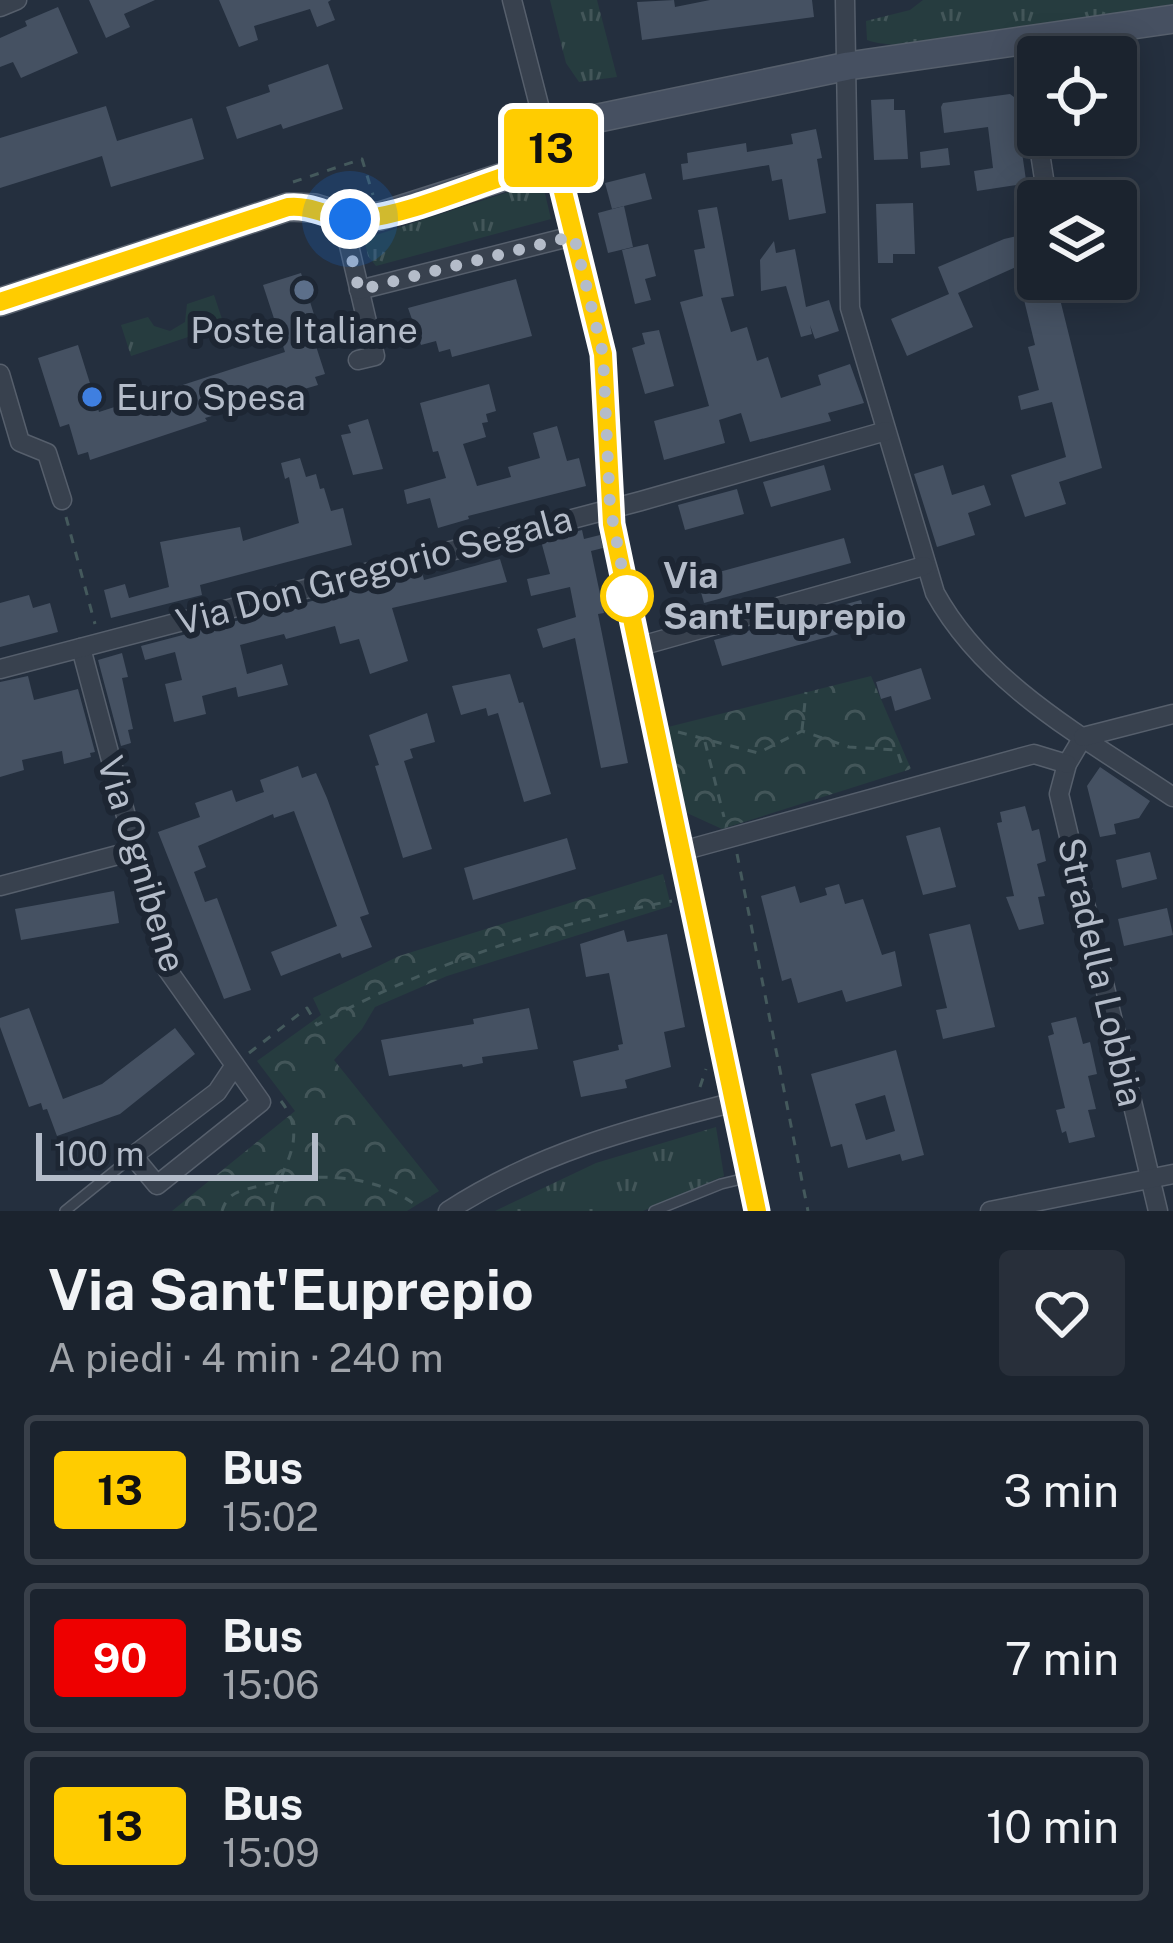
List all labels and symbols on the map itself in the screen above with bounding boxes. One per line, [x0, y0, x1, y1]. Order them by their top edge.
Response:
line badge: 13 [497, 109, 605, 187]
your location [320, 189, 380, 249]
marker: Poste Italiane [291, 277, 317, 303]
place label: Poste Italiane [190, 309, 418, 351]
place label: Euro Spesa [116, 376, 306, 418]
marker: Euro Spesa [79, 384, 105, 410]
street label: Via Don Gregorio Segala [172, 497, 576, 643]
place label: Via Sant'Euprepio [663, 554, 906, 637]
marker: Via Sant'Euprepio [602, 571, 652, 621]
street label: Via Ognibene [89, 751, 195, 977]
street label: Stradella Lobbia [1050, 834, 1152, 1110]
scale bar [36, 1127, 318, 1180]

